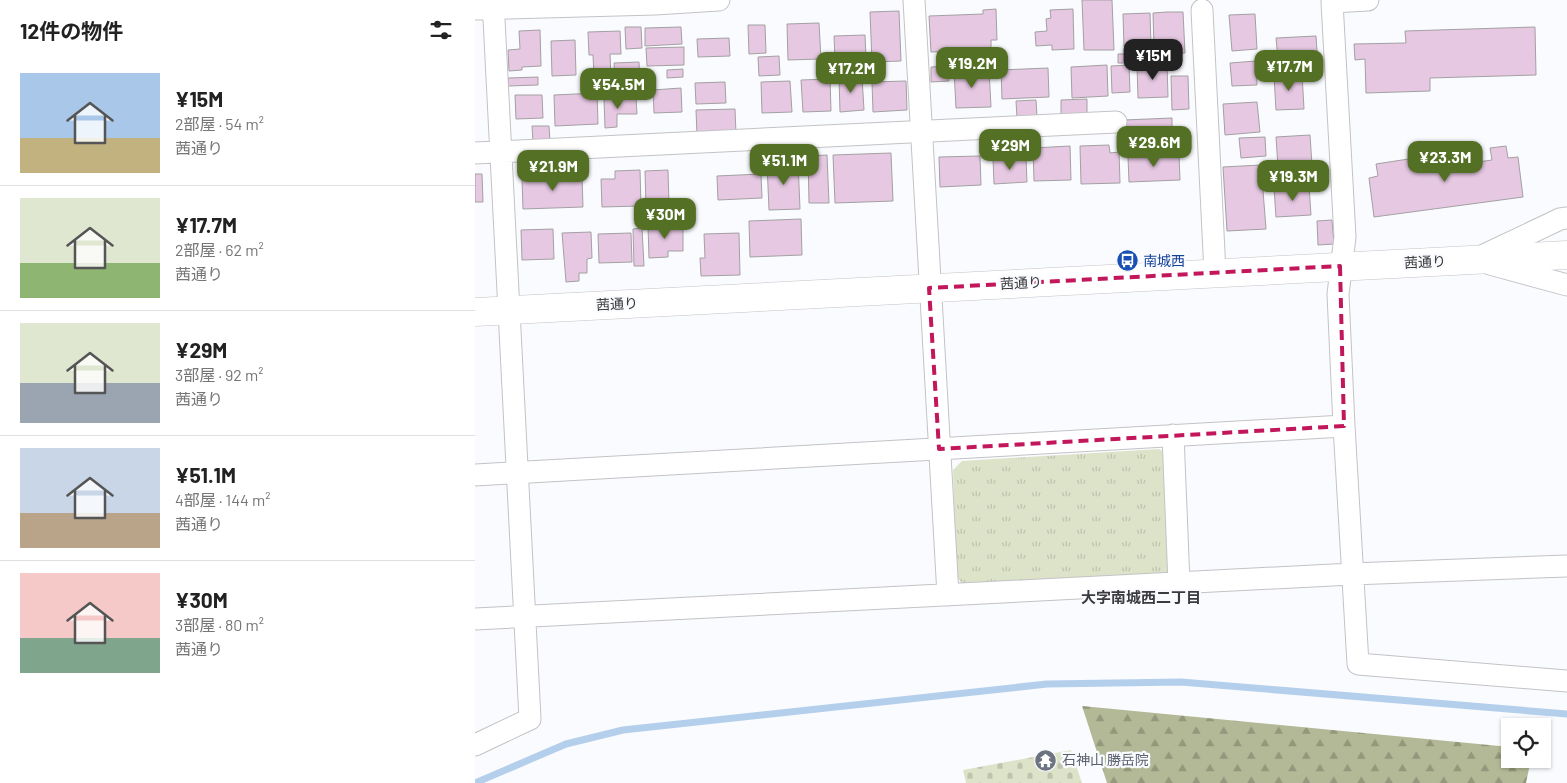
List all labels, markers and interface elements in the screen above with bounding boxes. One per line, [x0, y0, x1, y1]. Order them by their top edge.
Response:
icon: filters [427, 16, 455, 44]
text: 12件の物件 [20, 18, 123, 43]
pin: ¥15M [1123, 38, 1183, 81]
text: ¥15M [1135, 45, 1171, 64]
pin: ¥19.2M [931, 46, 1013, 89]
pin: ¥17.7M [1248, 49, 1330, 92]
pin: ¥17.2M [810, 52, 892, 94]
text: ¥19.2M [947, 53, 997, 72]
text: ¥17.7M [1265, 56, 1313, 75]
text: ¥17.2M [827, 58, 875, 77]
pin: ¥54.5M [577, 68, 659, 110]
text: ¥54.5M [591, 74, 645, 93]
text: ¥15M [175, 86, 223, 111]
icon: home [60, 93, 120, 153]
text: 2部屋 · 54 m² [175, 114, 264, 133]
pin: ¥29.6M [1113, 126, 1195, 168]
pin: ¥29M [980, 128, 1040, 171]
text: ¥29.6M [1128, 132, 1180, 151]
text: ¥29M [990, 135, 1030, 154]
text: 茜通り [175, 138, 223, 157]
pin: ¥23.3M [1404, 140, 1486, 183]
pin: ¥51.1M [743, 144, 825, 186]
text: ¥23.3M [1419, 147, 1471, 166]
pin: ¥21.9M [512, 150, 594, 192]
text: ¥51.1M [761, 150, 807, 169]
text: ¥21.9M [528, 156, 578, 175]
pin: ¥19.3M [1252, 160, 1334, 202]
text: ¥19.3M [1268, 166, 1318, 185]
pin: ¥30M [635, 198, 695, 240]
text: ¥30M [645, 204, 685, 223]
text: ¥17.7M [175, 212, 237, 237]
icon: home [60, 218, 120, 278]
text: 2部屋 · 62 m² [175, 240, 264, 259]
bus stop icon: 南城西 [1115, 249, 1139, 273]
place label: 南城西 [1143, 252, 1185, 269]
street label: 茜通り [1404, 252, 1446, 271]
text: 茜通り [175, 264, 223, 283]
street label: 茜通り [1000, 273, 1042, 292]
street label: 茜通り [596, 294, 638, 313]
text: ¥29M [175, 337, 227, 362]
icon: home [60, 343, 120, 403]
text: 3部屋 · 92 m² [175, 365, 264, 384]
text: 茜通り [175, 389, 223, 408]
text: ¥51.1M [175, 462, 236, 487]
icon: home [60, 468, 120, 528]
text: 4部屋 · 144 m² [175, 490, 270, 509]
text: 茜通り [175, 514, 223, 533]
text: ¥30M [175, 587, 228, 612]
district label: 大字南城西二丁目 [1081, 588, 1201, 606]
icon: home [60, 593, 120, 653]
text: 3部屋 · 80 m² [175, 615, 264, 634]
text: 茜通り [175, 639, 223, 658]
map controls [1501, 718, 1551, 768]
button: locate [1501, 718, 1551, 768]
temple icon: 石神山 勝岳院 [1034, 748, 1058, 772]
place label: 石神山 勝岳院 [1062, 751, 1149, 768]

